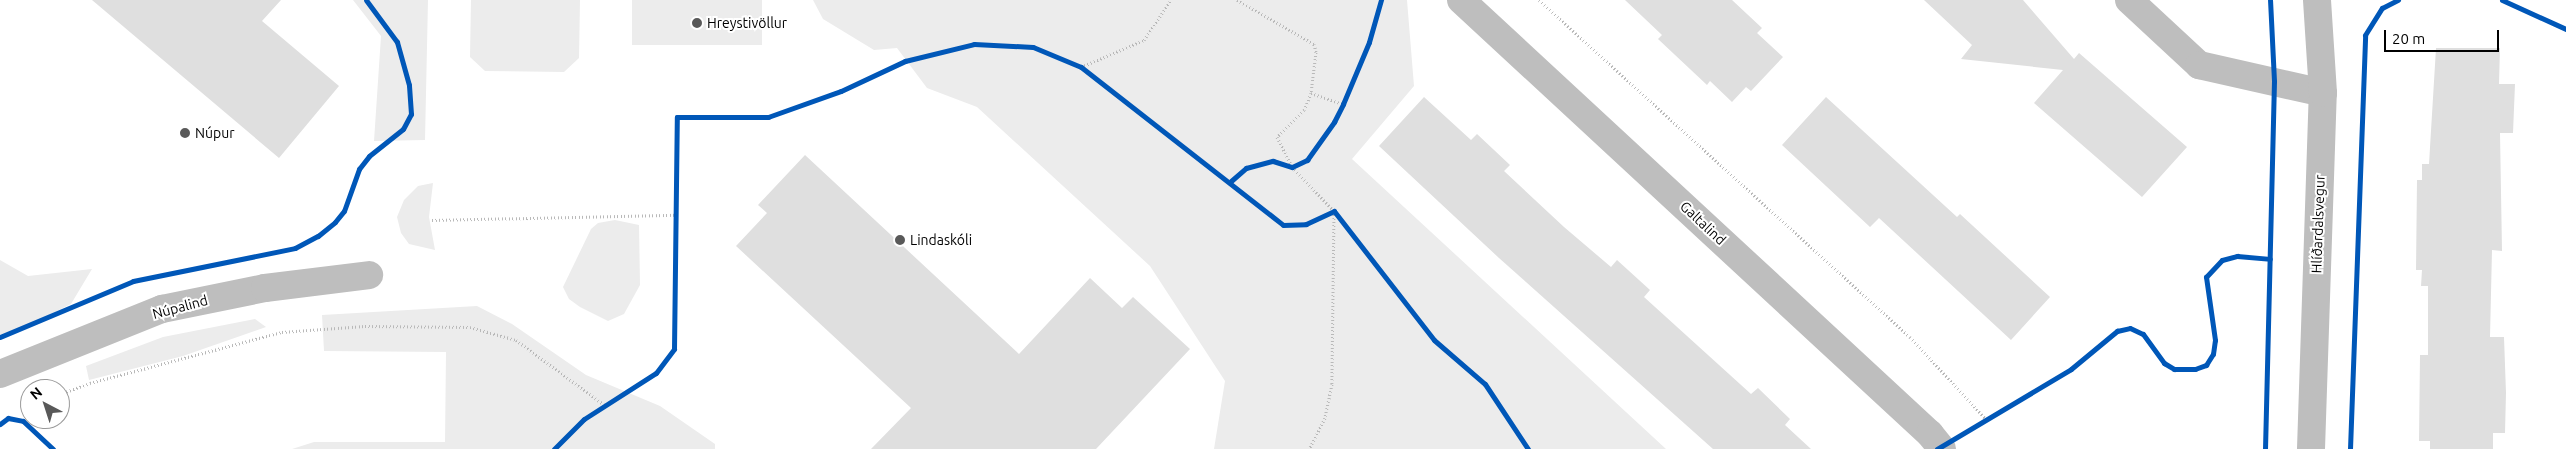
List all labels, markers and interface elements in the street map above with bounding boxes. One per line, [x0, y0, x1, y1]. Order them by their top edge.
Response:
place label: Hreystivöllur [707, 15, 787, 31]
marker: Hreystivöllur [691, 17, 703, 29]
scale bar [2386, 20, 2501, 52]
text: 20 m [2392, 30, 2425, 47]
place label: Núpur [195, 125, 234, 141]
marker: Núpur [179, 127, 191, 139]
street label: Hlíðardalsvegur [2308, 175, 2328, 273]
street label: Galtalind [1677, 198, 1729, 248]
place label: Lindaskóli [910, 232, 972, 248]
marker: Lindaskóli [894, 234, 906, 246]
street label: Núpalind [150, 292, 210, 322]
north arrow [20, 379, 70, 429]
text: N [27, 384, 45, 403]

